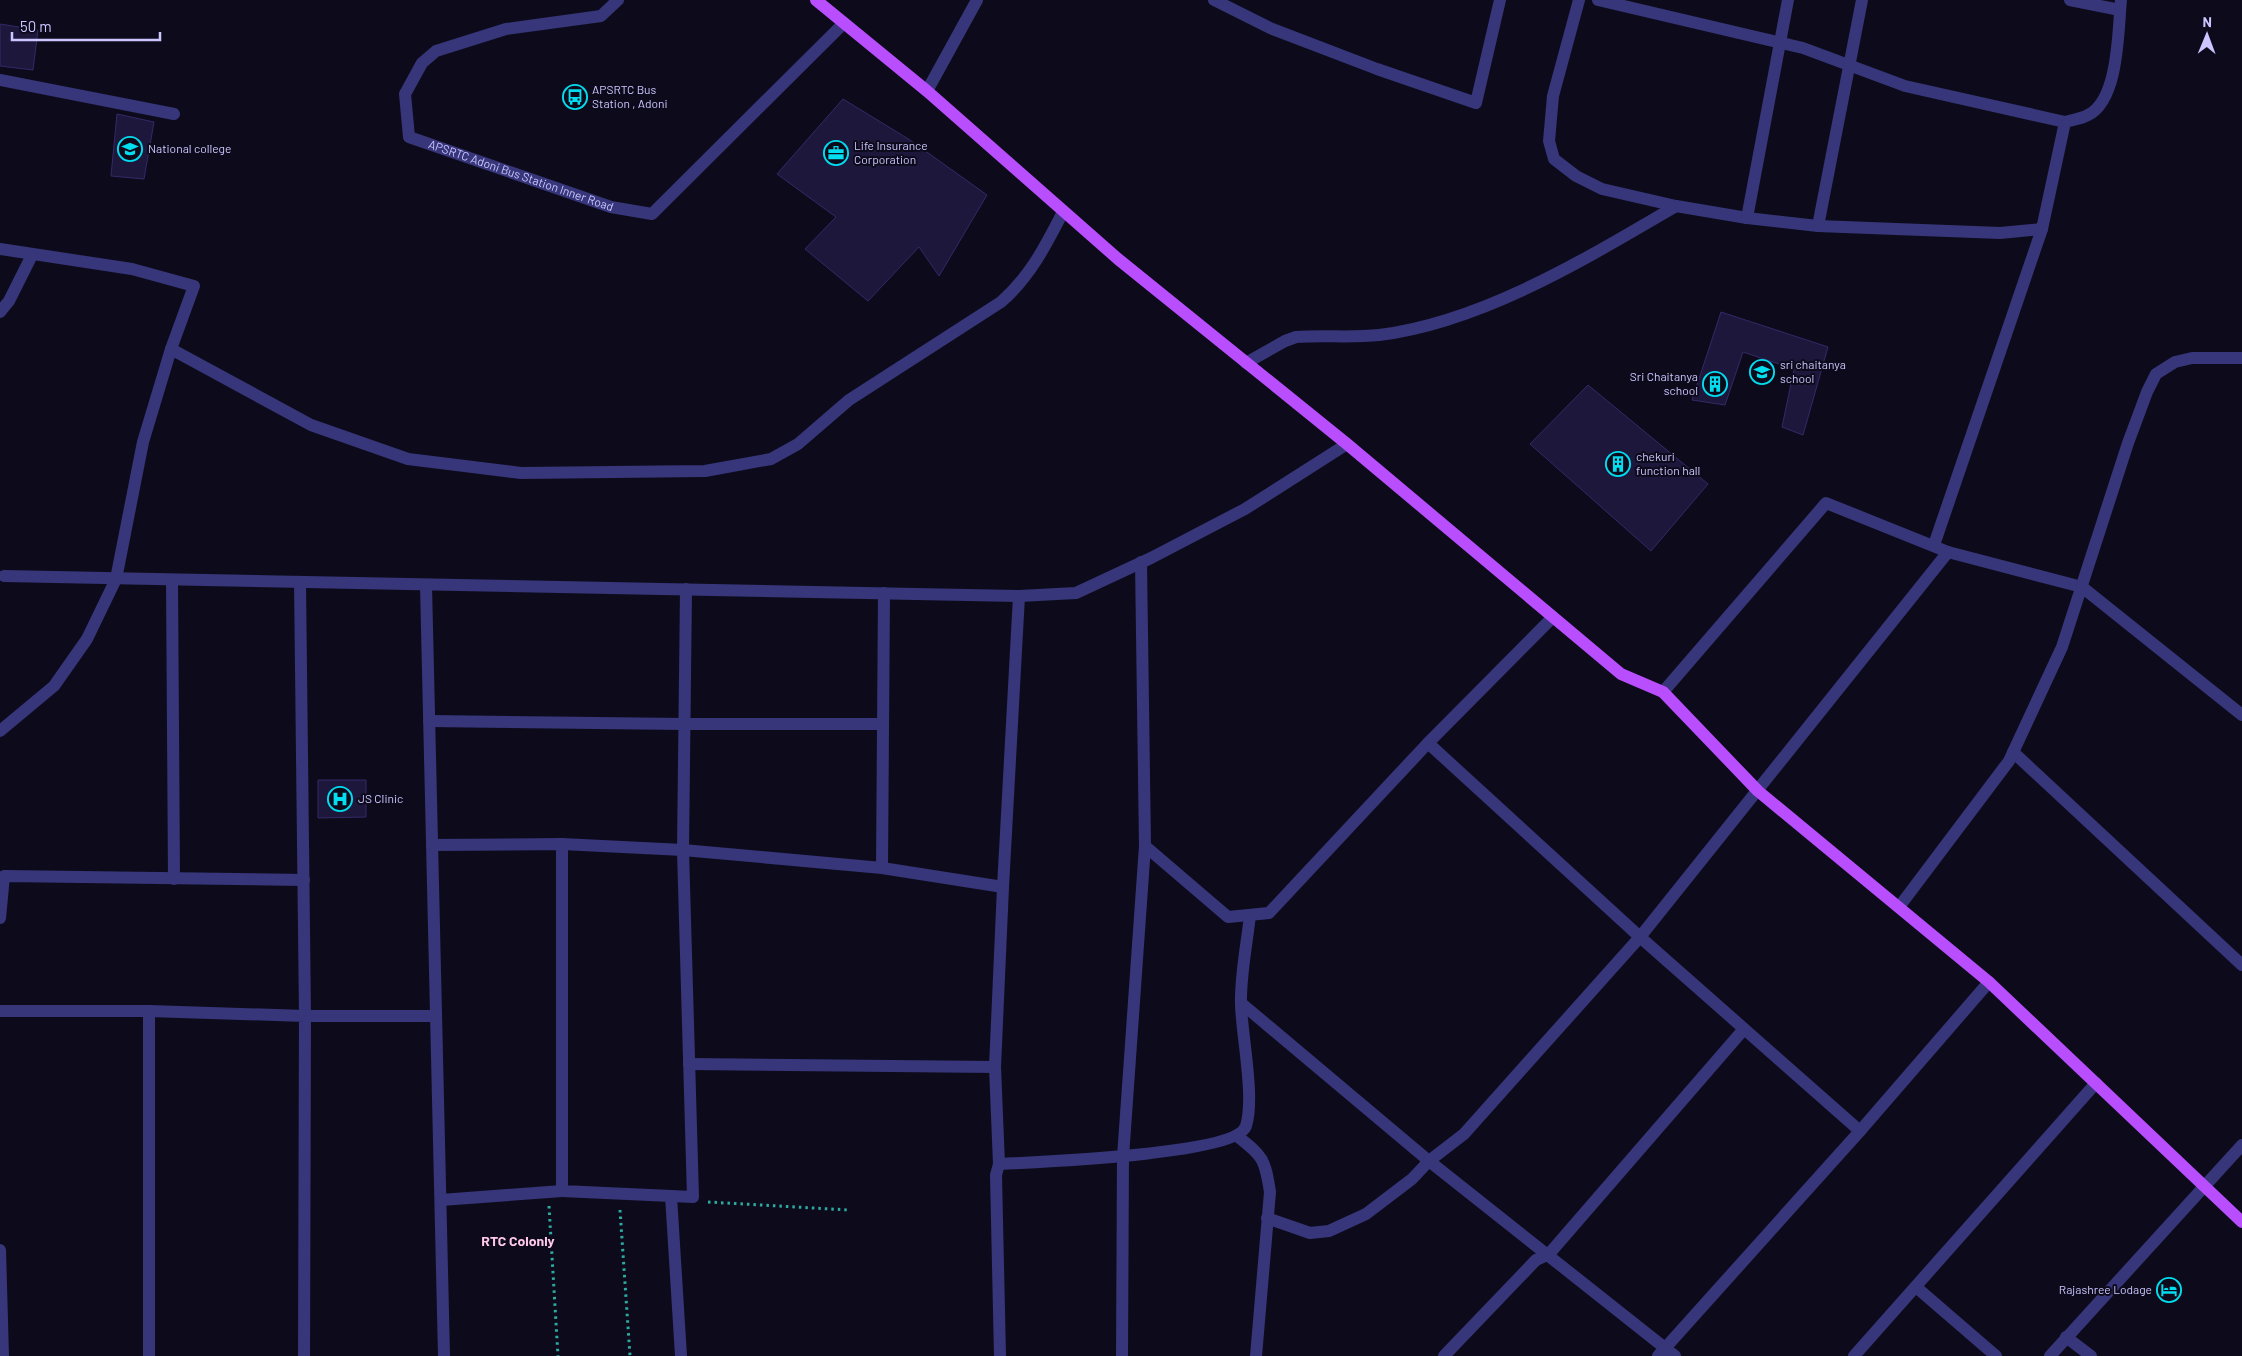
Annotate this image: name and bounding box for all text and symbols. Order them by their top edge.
scale bar [12,10,160,42]
north arrow [2182,10,2232,60]
text: N [2202,13,2212,30]
text: 50 m [20,17,52,35]
place label: APSRTC Bus Station , Adoni [592,82,668,110]
bus stop icon: APSRTC Bus Station , Adoni [562,84,588,110]
school or university icon: National college [117,136,143,162]
street label: APSRTC Adoni Bus Station Inner Road [427,136,616,213]
place label: Life Insurance Corporation [854,138,928,166]
office icon: Life Insurance Corporation [823,140,849,166]
place label: National college [148,141,231,155]
place label: sri chaitanya school [1780,357,1846,385]
school or university icon: sri chaitanya school [1749,359,1775,385]
place label: Sri Chaitanya school [1630,369,1698,397]
building icon: Sri Chaitanya school [1702,371,1728,397]
place label: chekuri function hall [1636,449,1700,477]
building icon: chekuri function hall [1605,451,1631,477]
hospital icon: JS Clinic [327,786,353,812]
place label: JS Clinic [358,791,403,805]
district label: RTC Colonly [481,1232,555,1249]
hotel icon: Rajashree Lodage [2156,1277,2182,1303]
place label: Rajashree Lodage [2059,1282,2152,1296]

